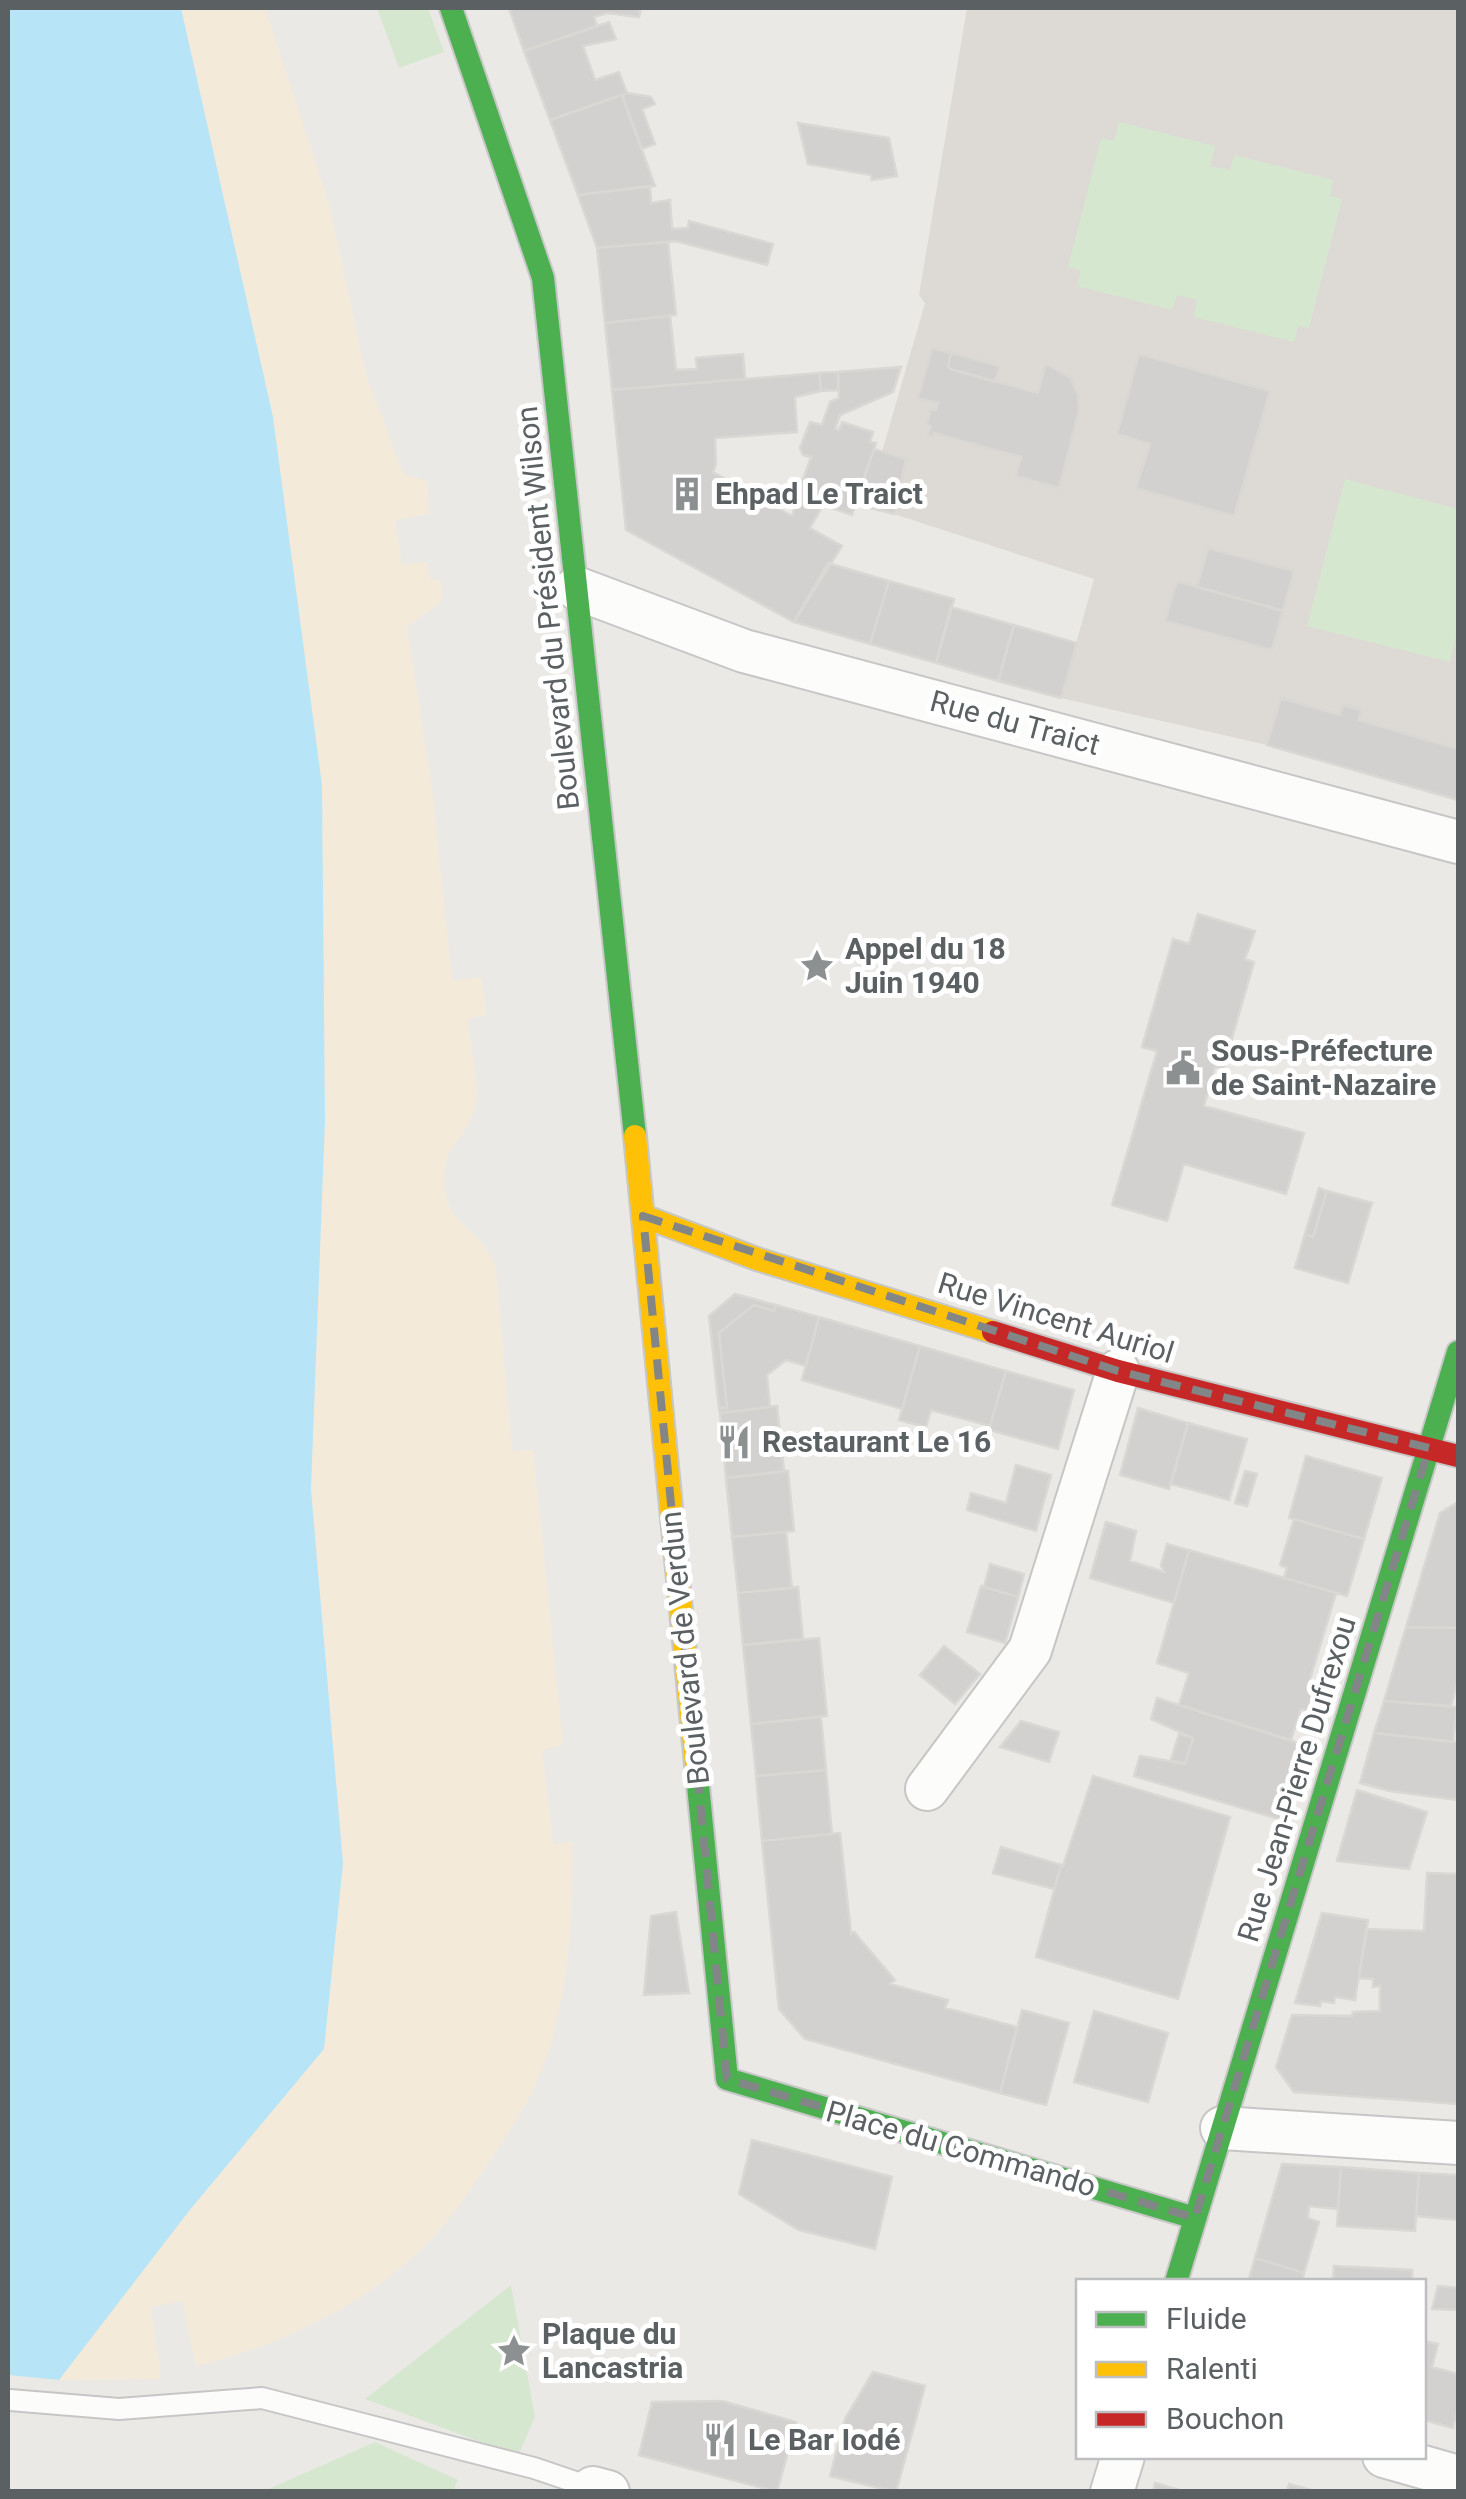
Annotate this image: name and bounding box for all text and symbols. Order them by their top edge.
street label: Boulevard du Président Wilson [509,405,586,812]
building icon: Ehpad Le Traict [668,475,706,513]
place label: Ehpad Le Traict [715,476,923,511]
street label: Rue du Traict [926,683,1104,762]
place label: Appel du 18 Juin 1940 [845,931,1006,1000]
place icon: Appel du 18 Juin 1940 [798,947,836,985]
place label: Sous-Préfecture de Saint-Nazaire [1211,1033,1436,1102]
public building icon: Sous-Préfecture de Saint-Nazaire [1164,1049,1202,1087]
street label: Rue Vincent Auriol [934,1265,1178,1370]
restaurant icon: Restaurant Le 16 [715,1423,753,1461]
place label: Restaurant Le 16 [762,1424,991,1459]
street label: Boulevard de Verdun [653,1510,716,1787]
street label: Rue Jean-Pierre Dufrexou [1230,1612,1363,1946]
street label: Place du Commando [822,2093,1100,2204]
legend [1076,2279,1426,2459]
text: Fluide [1166,2301,1247,2336]
place label: Plaque du Lancastria [542,2316,683,2385]
place icon: Plaque du Lancastria [495,2332,533,2370]
text: Ralenti [1166,2351,1258,2386]
text: Bouchon [1166,2401,1284,2436]
restaurant icon: Le Bar Iodé [701,2421,739,2459]
place label: Le Bar Iodé [748,2422,900,2457]

